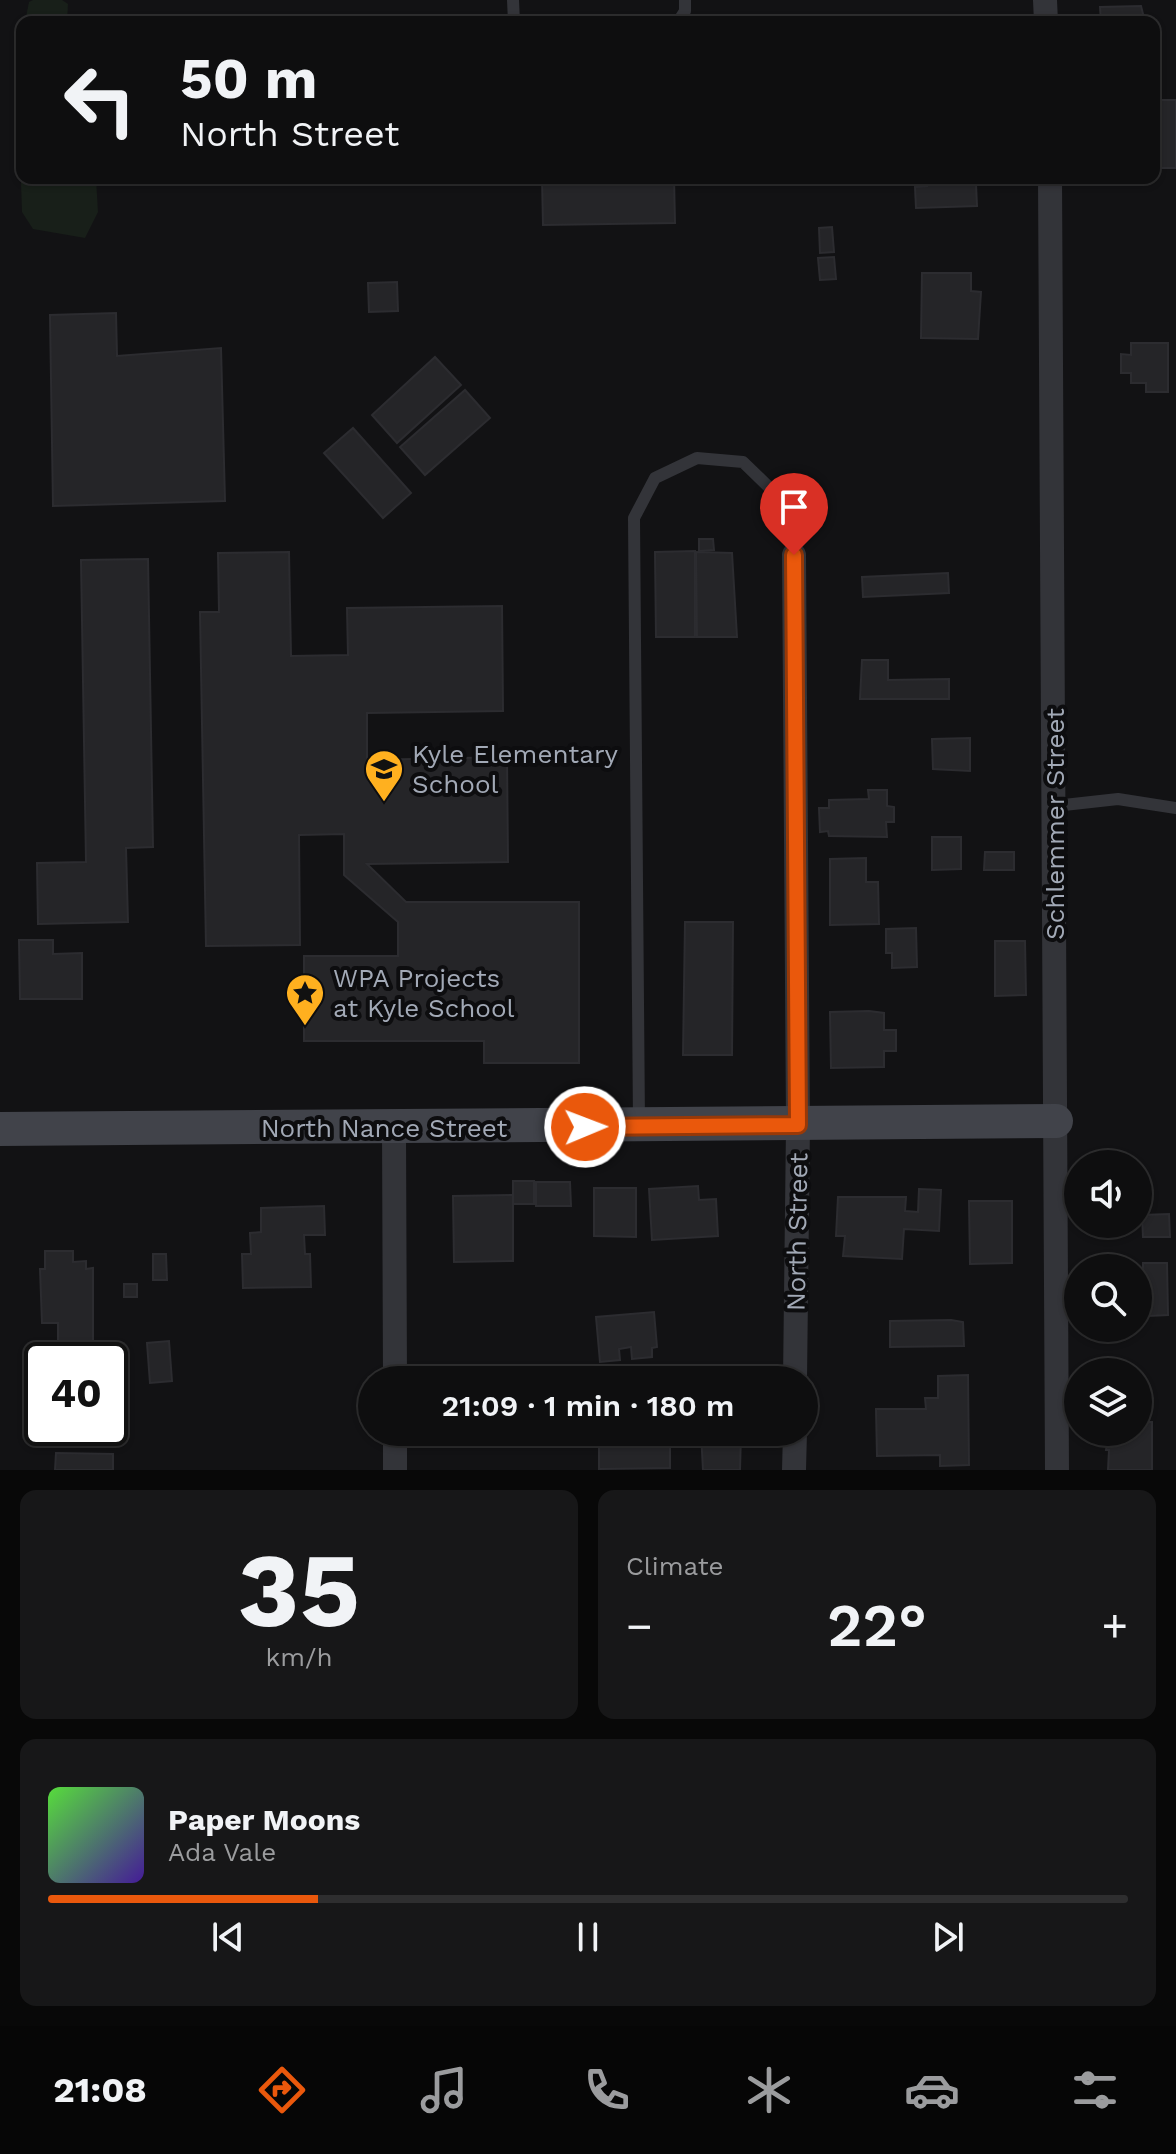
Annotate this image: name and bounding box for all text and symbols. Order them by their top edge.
text: 50 m [180,46,317,112]
icon: left [48,48,152,152]
text: North Street [180,113,399,155]
pin [760,473,828,555]
icon: arrive [772,485,816,529]
street label: Schlemmer Street [1040,708,1070,940]
place label: Kyle Elementary School [412,739,619,799]
school or university icon: Kyle Elementary School [363,748,405,803]
place label: WPA Projects at Kyle School [333,963,515,1023]
place icon: WPA Projects at Kyle School [284,972,326,1027]
position arrow [543,1085,627,1169]
street label: North Nance Street [261,1113,507,1143]
map controls [1064,1150,1152,1446]
button: sound [1064,1150,1152,1238]
street label: North Street [781,1152,813,1311]
button: search [1064,1254,1152,1342]
speed limit sign: 40 [24,1342,128,1446]
button: layers [1064,1358,1152,1446]
text: 21:09 · 1 min · 180 m [442,1388,734,1423]
text: 35 [238,1529,360,1651]
text: Climate [626,1551,724,1581]
text: 22° [827,1590,927,1661]
text: − [626,1600,653,1652]
text: + [1101,1600,1128,1652]
text: km/h [266,1642,332,1672]
text: Paper Moons [168,1802,360,1837]
text: Ada Vale [168,1837,276,1867]
icon: previous [206,1915,250,1959]
icon: pause [566,1915,610,1959]
icon: next [926,1915,970,1959]
icon: directions [254,2062,310,2118]
icon: music [416,2062,472,2118]
icon: phone [579,2062,635,2118]
icon: climate [741,2062,797,2118]
icon: car [904,2062,960,2118]
icon: filters [1067,2062,1123,2118]
text: 21:08 [53,2069,147,2111]

